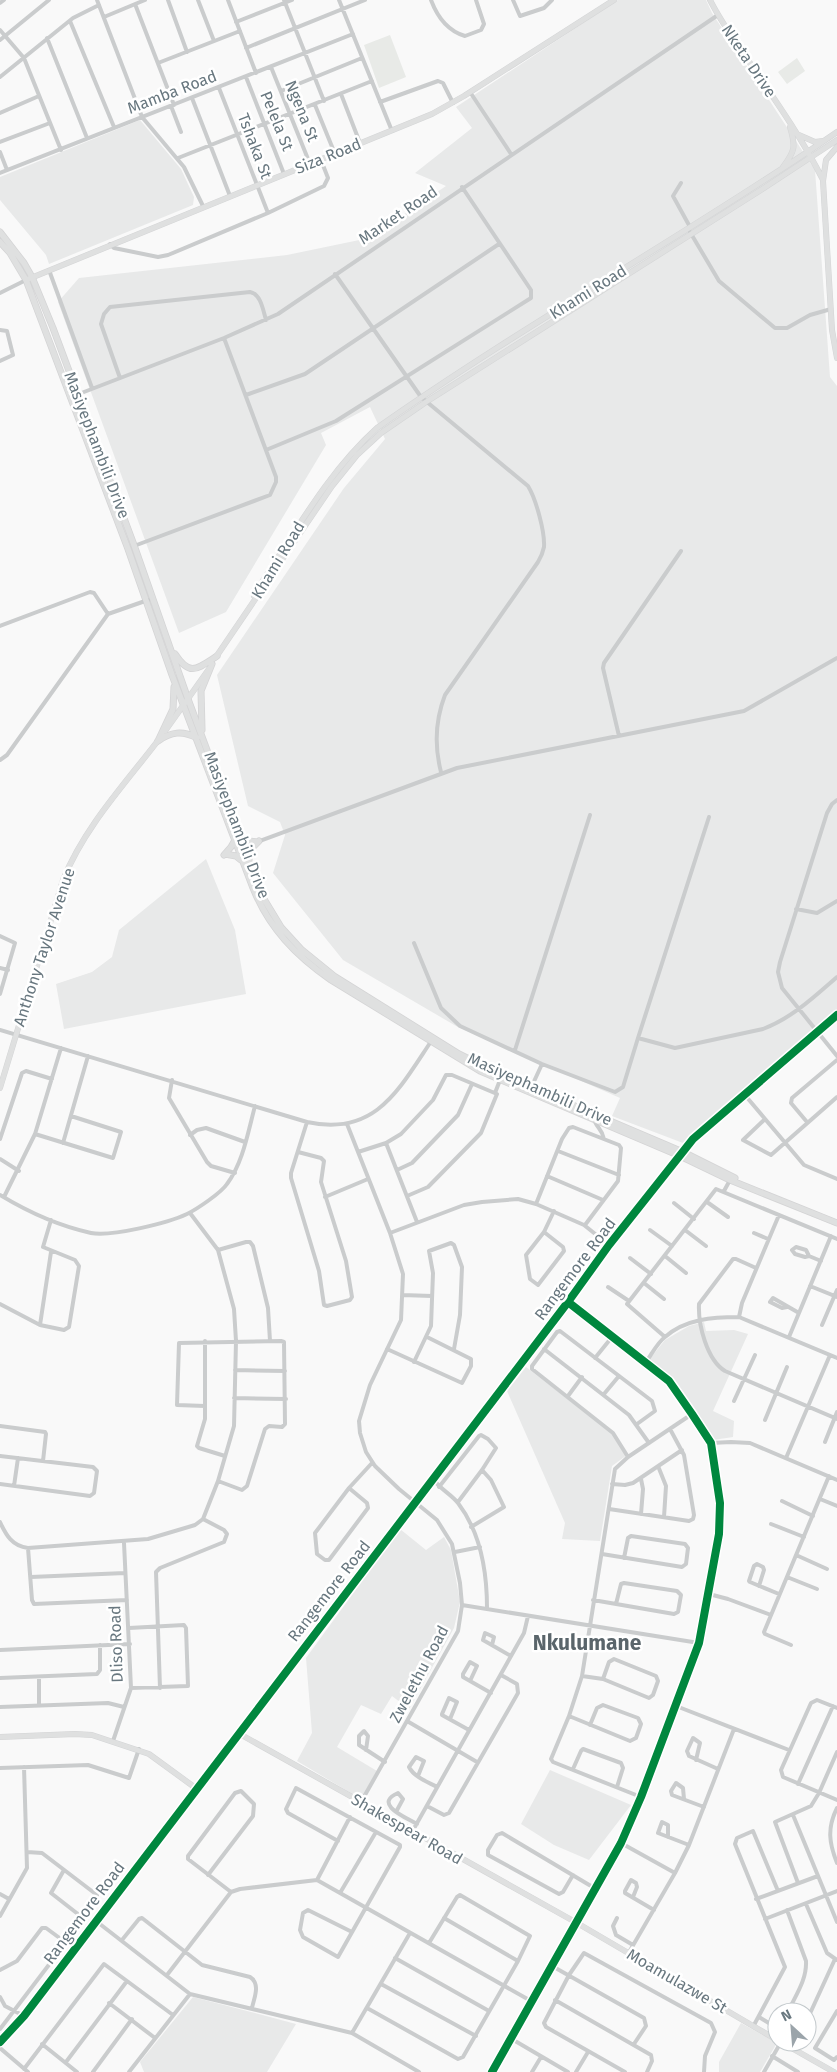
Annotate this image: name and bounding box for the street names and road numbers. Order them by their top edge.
street label: Nketa Drive [718,21,780,101]
street label: Mamba Road [125,66,219,118]
street label: Ngena St [281,78,323,145]
street label: Pelela St [256,88,298,154]
street label: Tshaka St [234,111,276,182]
street label: Siza Road [292,134,364,178]
street label: Market Road [355,182,441,248]
street label: Khami Road [546,261,630,323]
street label: Masiyephambili Drive [60,369,134,521]
street label: Khami Road [247,518,309,602]
street label: Masiyephambili Drive [200,749,274,901]
street label: Anthony Taylor Avenue [9,865,79,1029]
street label: Masiyephambili Drive [465,1049,615,1129]
street label: Rangemore Road [530,1214,620,1324]
street label: Rangemore Road [284,1537,374,1645]
street label: Dliso Road [105,1605,127,1683]
street label: Zwelethu Road [385,1622,453,1726]
street label: Shakespear Road [348,1789,466,1869]
street label: Rangemore Road [39,1858,129,1968]
street label: Moamulazwe St [623,1945,731,2017]

